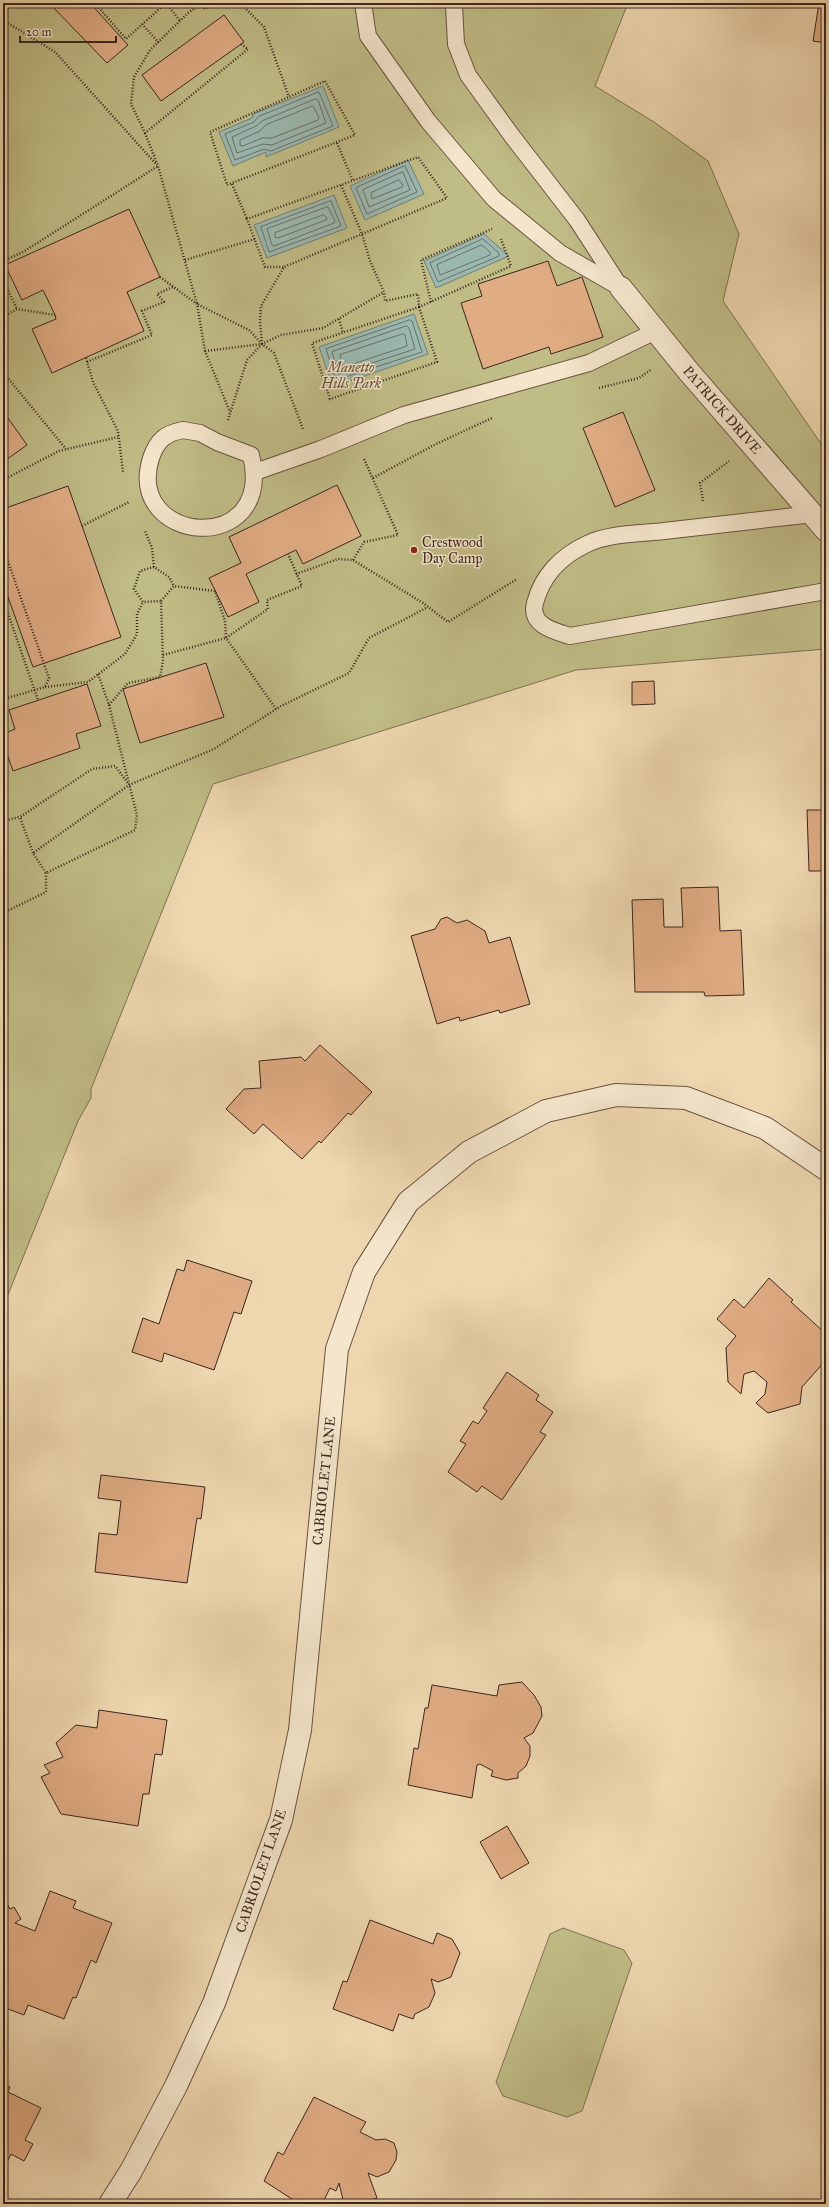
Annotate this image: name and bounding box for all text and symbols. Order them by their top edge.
scale bar [20,18,116,44]
text: 20 m [26,25,52,39]
park label: Manetto Hills Park [320,359,382,392]
street label: PATRICK DRIVE [679,363,765,457]
place label: Crestwood Day Camp [422,534,483,567]
marker: Crestwood Day Camp [409,545,419,555]
street label: CABRIOLET LANE [309,1416,339,1546]
street label: CABRIOLET LANE [232,1807,290,1935]

